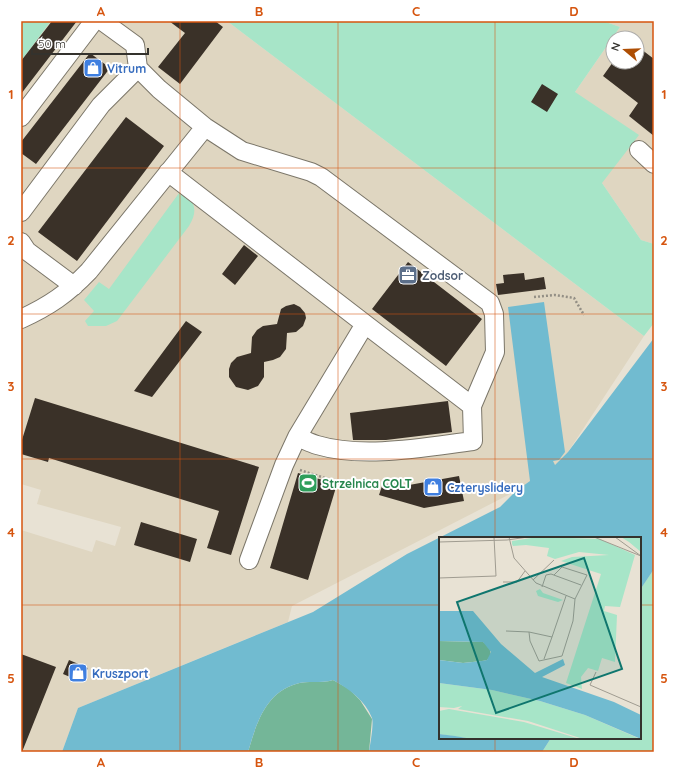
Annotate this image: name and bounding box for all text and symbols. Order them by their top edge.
text: A [97,3,106,19]
text: B [255,3,263,19]
text: C [412,3,420,19]
text: D [569,3,579,19]
scale bar [32,30,148,56]
north arrow [605,30,645,70]
text: 50 m [38,36,66,51]
text: N [608,41,623,53]
shop icon: Vitrum [82,57,104,79]
place label: Vitrum [107,61,146,76]
text: 1 [8,86,14,102]
text: 1 [661,86,667,102]
text: 2 [7,232,15,248]
text: 2 [660,232,668,248]
office icon: Zodsor [397,264,419,286]
place label: Zodsor [422,268,463,283]
text: 3 [8,378,15,394]
text: 3 [661,378,668,394]
sports icon: Strzelnica COLT [297,472,319,494]
place label: Strzelnica COLT [322,476,413,491]
shop icon: Czteryslidery [422,476,444,498]
place label: Czteryslidery [447,480,523,495]
text: 4 [7,524,15,540]
text: 4 [660,524,668,540]
inset map [439,537,641,739]
shop icon: Kruszport [67,662,89,684]
place label: Kruszport [92,666,149,681]
text: 5 [7,670,15,686]
text: 5 [660,670,668,686]
text: A [97,754,106,770]
text: B [255,754,263,770]
text: C [412,754,420,770]
text: D [569,754,579,770]

